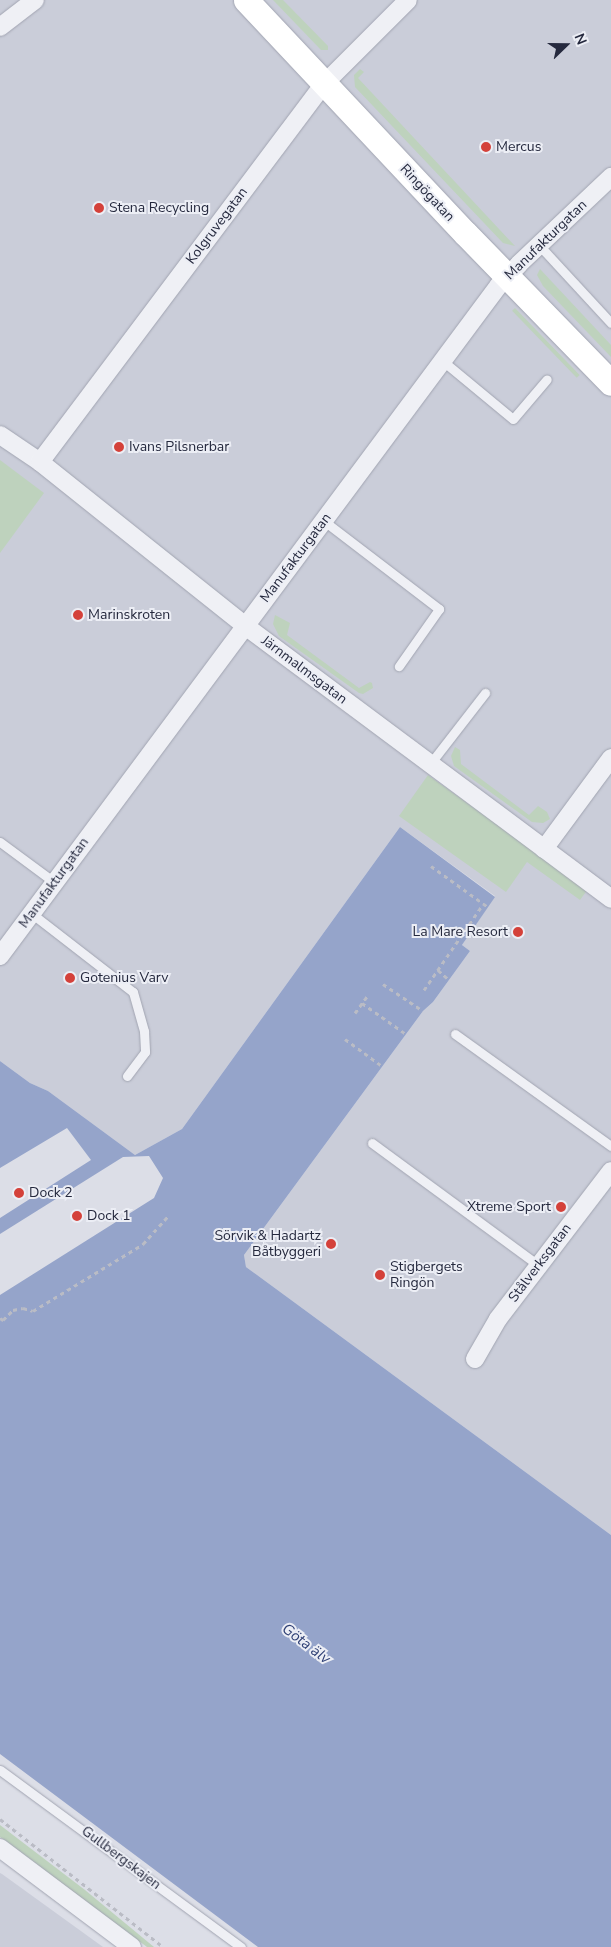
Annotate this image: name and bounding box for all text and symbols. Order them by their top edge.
north arrow [541,20,591,70]
text: N [570,31,591,48]
place label: Mercus [496,139,541,155]
marker: Mercus [480,141,492,153]
street label: Ringögatan [396,161,458,225]
street label: Kolgruvegatan [183,184,251,268]
street label: Manufakturgatan [501,197,591,283]
place label: Stena Recycling [109,200,209,216]
marker: Stena Recycling [93,202,105,214]
place label: Ivans Pilsnerbar [129,439,229,455]
marker: Ivans Pilsnerbar [113,441,125,453]
street label: Manufakturgatan [257,510,335,606]
place label: Marinskroten [88,607,170,623]
marker: Marinskroten [72,609,84,621]
street label: Järnmalmsgatan [258,632,350,708]
street label: Manufakturgatan [16,835,92,931]
place label: La Mare Resort [413,924,508,940]
marker: La Mare Resort [512,926,524,938]
place label: Gotenius Varv [80,970,168,986]
marker: Gotenius Varv [64,972,76,984]
place label: Dock 2 [29,1185,73,1201]
marker: Dock 2 [13,1187,25,1199]
place label: Xtreme Sport [467,1199,551,1215]
marker: Xtreme Sport [555,1201,567,1213]
place label: Dock 1 [87,1208,131,1224]
marker: Dock 1 [71,1210,83,1222]
street label: Stålverksgatan [505,1220,575,1306]
place label: Sörvik & Hadartz Båtbyggeri [214,1228,321,1260]
marker: Sörvik & Hadartz Båtbyggeri [325,1238,337,1250]
place label: Stigbergets Ringön [390,1259,463,1292]
marker: Stigbergets Ringön [374,1269,386,1281]
water label: Göta älv [278,1620,334,1668]
street label: Gullbergskajen [78,1823,164,1893]

